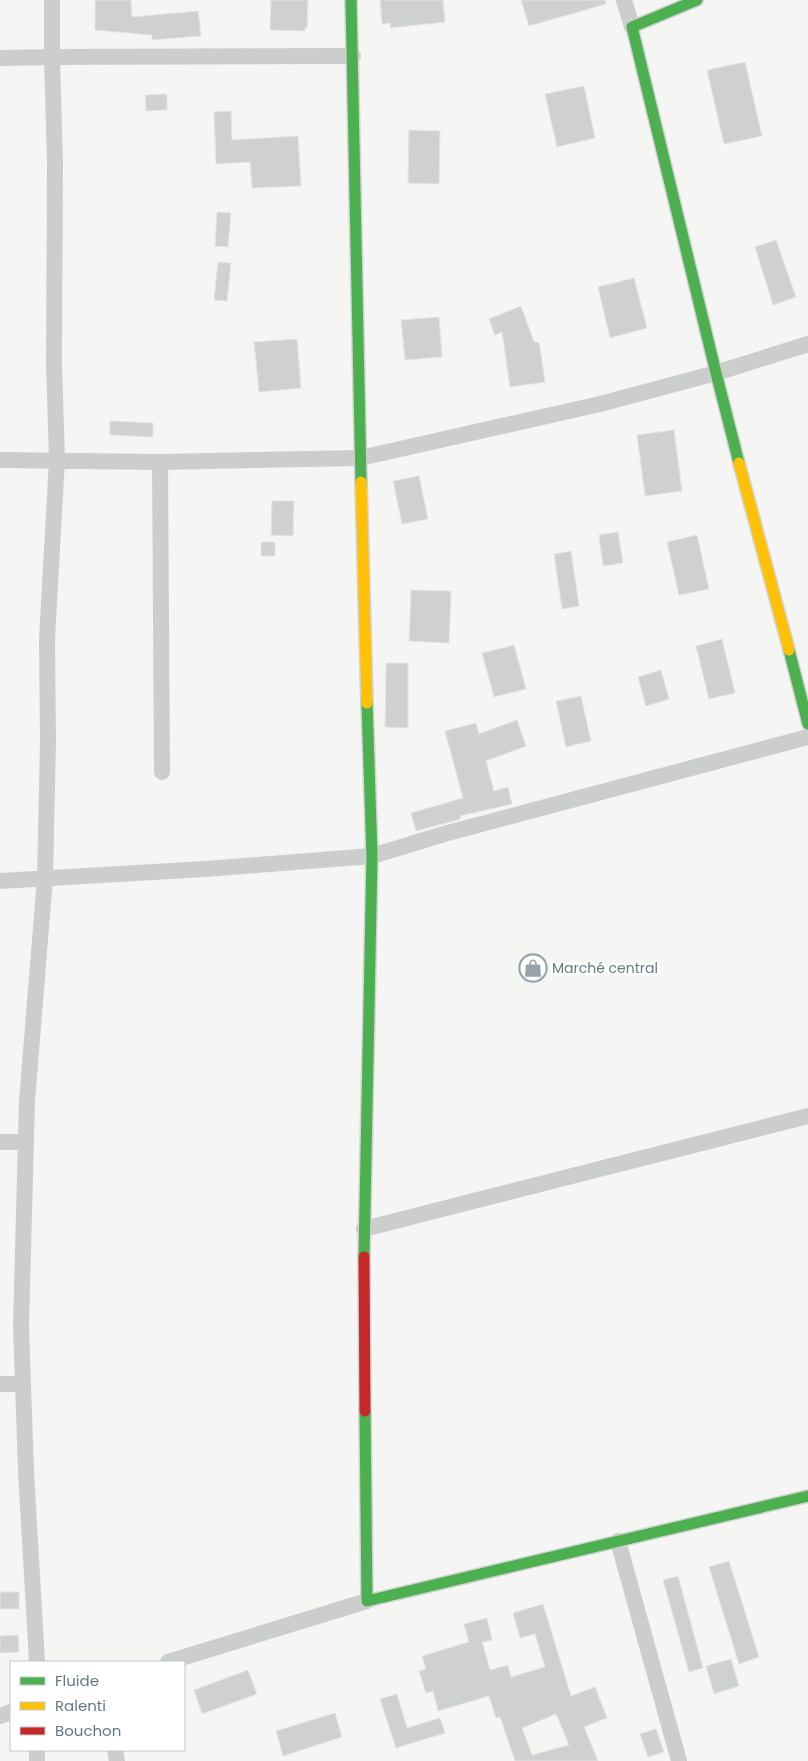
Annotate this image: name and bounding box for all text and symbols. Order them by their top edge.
shop icon: Marché central [518,953,548,983]
place label: Marché central [552,958,658,978]
legend [10,1661,185,1751]
text: Fluide [55,1670,99,1691]
text: Ralenti [55,1695,106,1716]
text: Bouchon [55,1720,121,1741]

